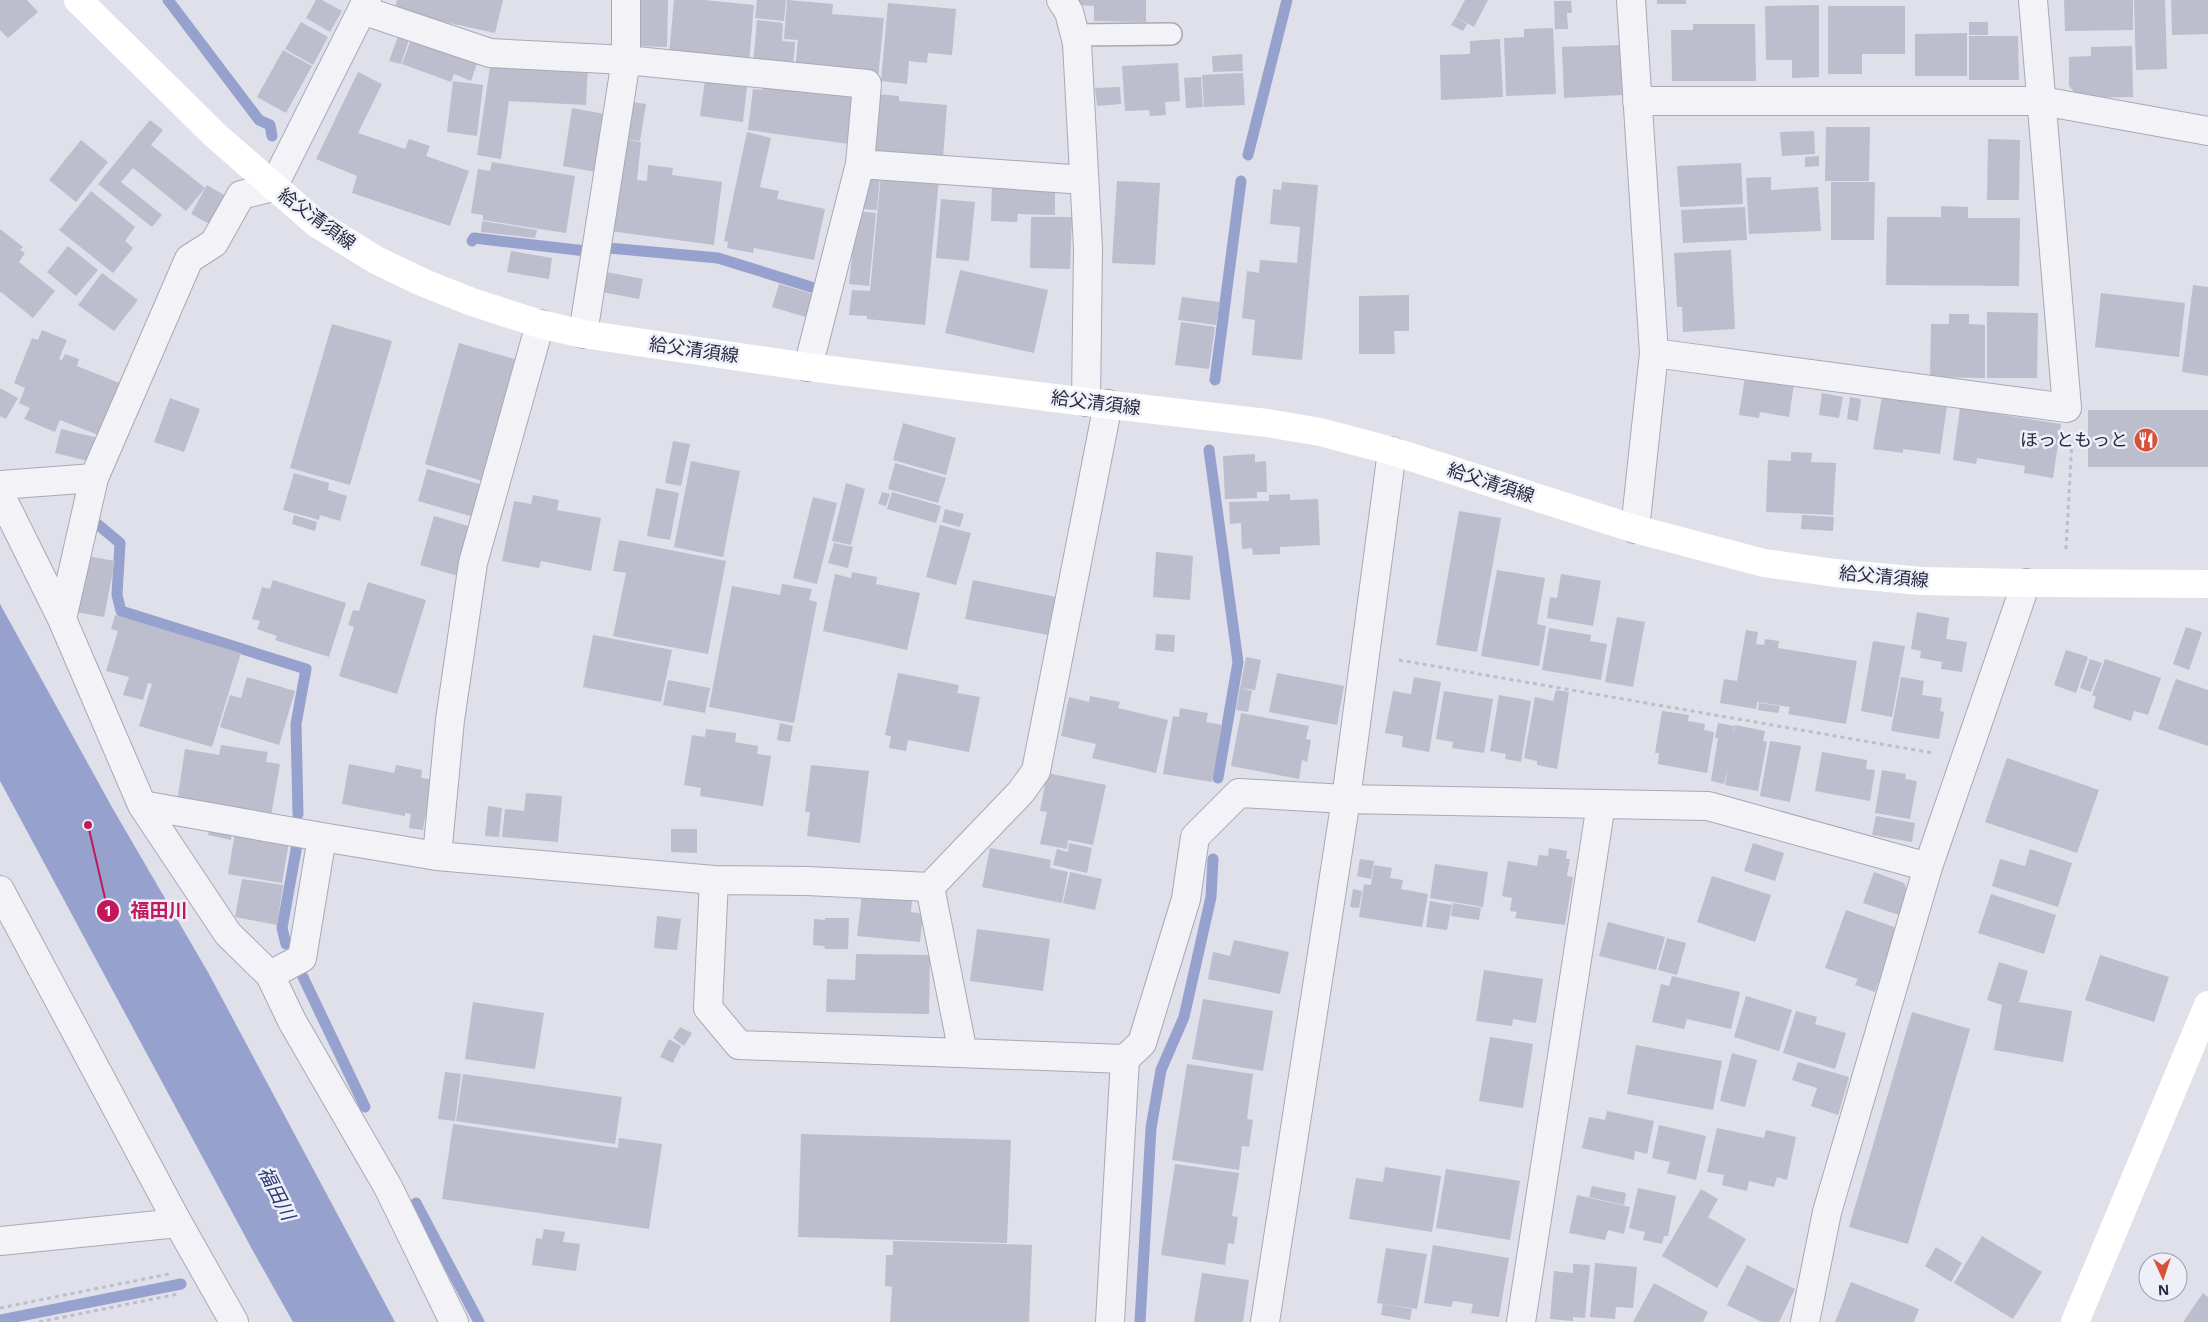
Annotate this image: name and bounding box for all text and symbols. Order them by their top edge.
street label: 給父清須線 [274,182,361,254]
street label: 給父清須線 [648,331,740,367]
street label: 給父清須線 [1050,385,1142,419]
place label: ほっともっと [2020,427,2128,451]
restaurant icon: ほっともっと [2133,427,2159,453]
street label: 給父清須線 [1445,457,1538,507]
street label: 給父清須線 [1838,560,1930,592]
callout: 福田川 [96,894,198,928]
text: 福田川 [130,897,188,923]
text: 1 [104,900,112,920]
water label: 福田川 [252,1162,302,1226]
north arrow [2138,1252,2188,1302]
text: N [2158,1281,2170,1300]

